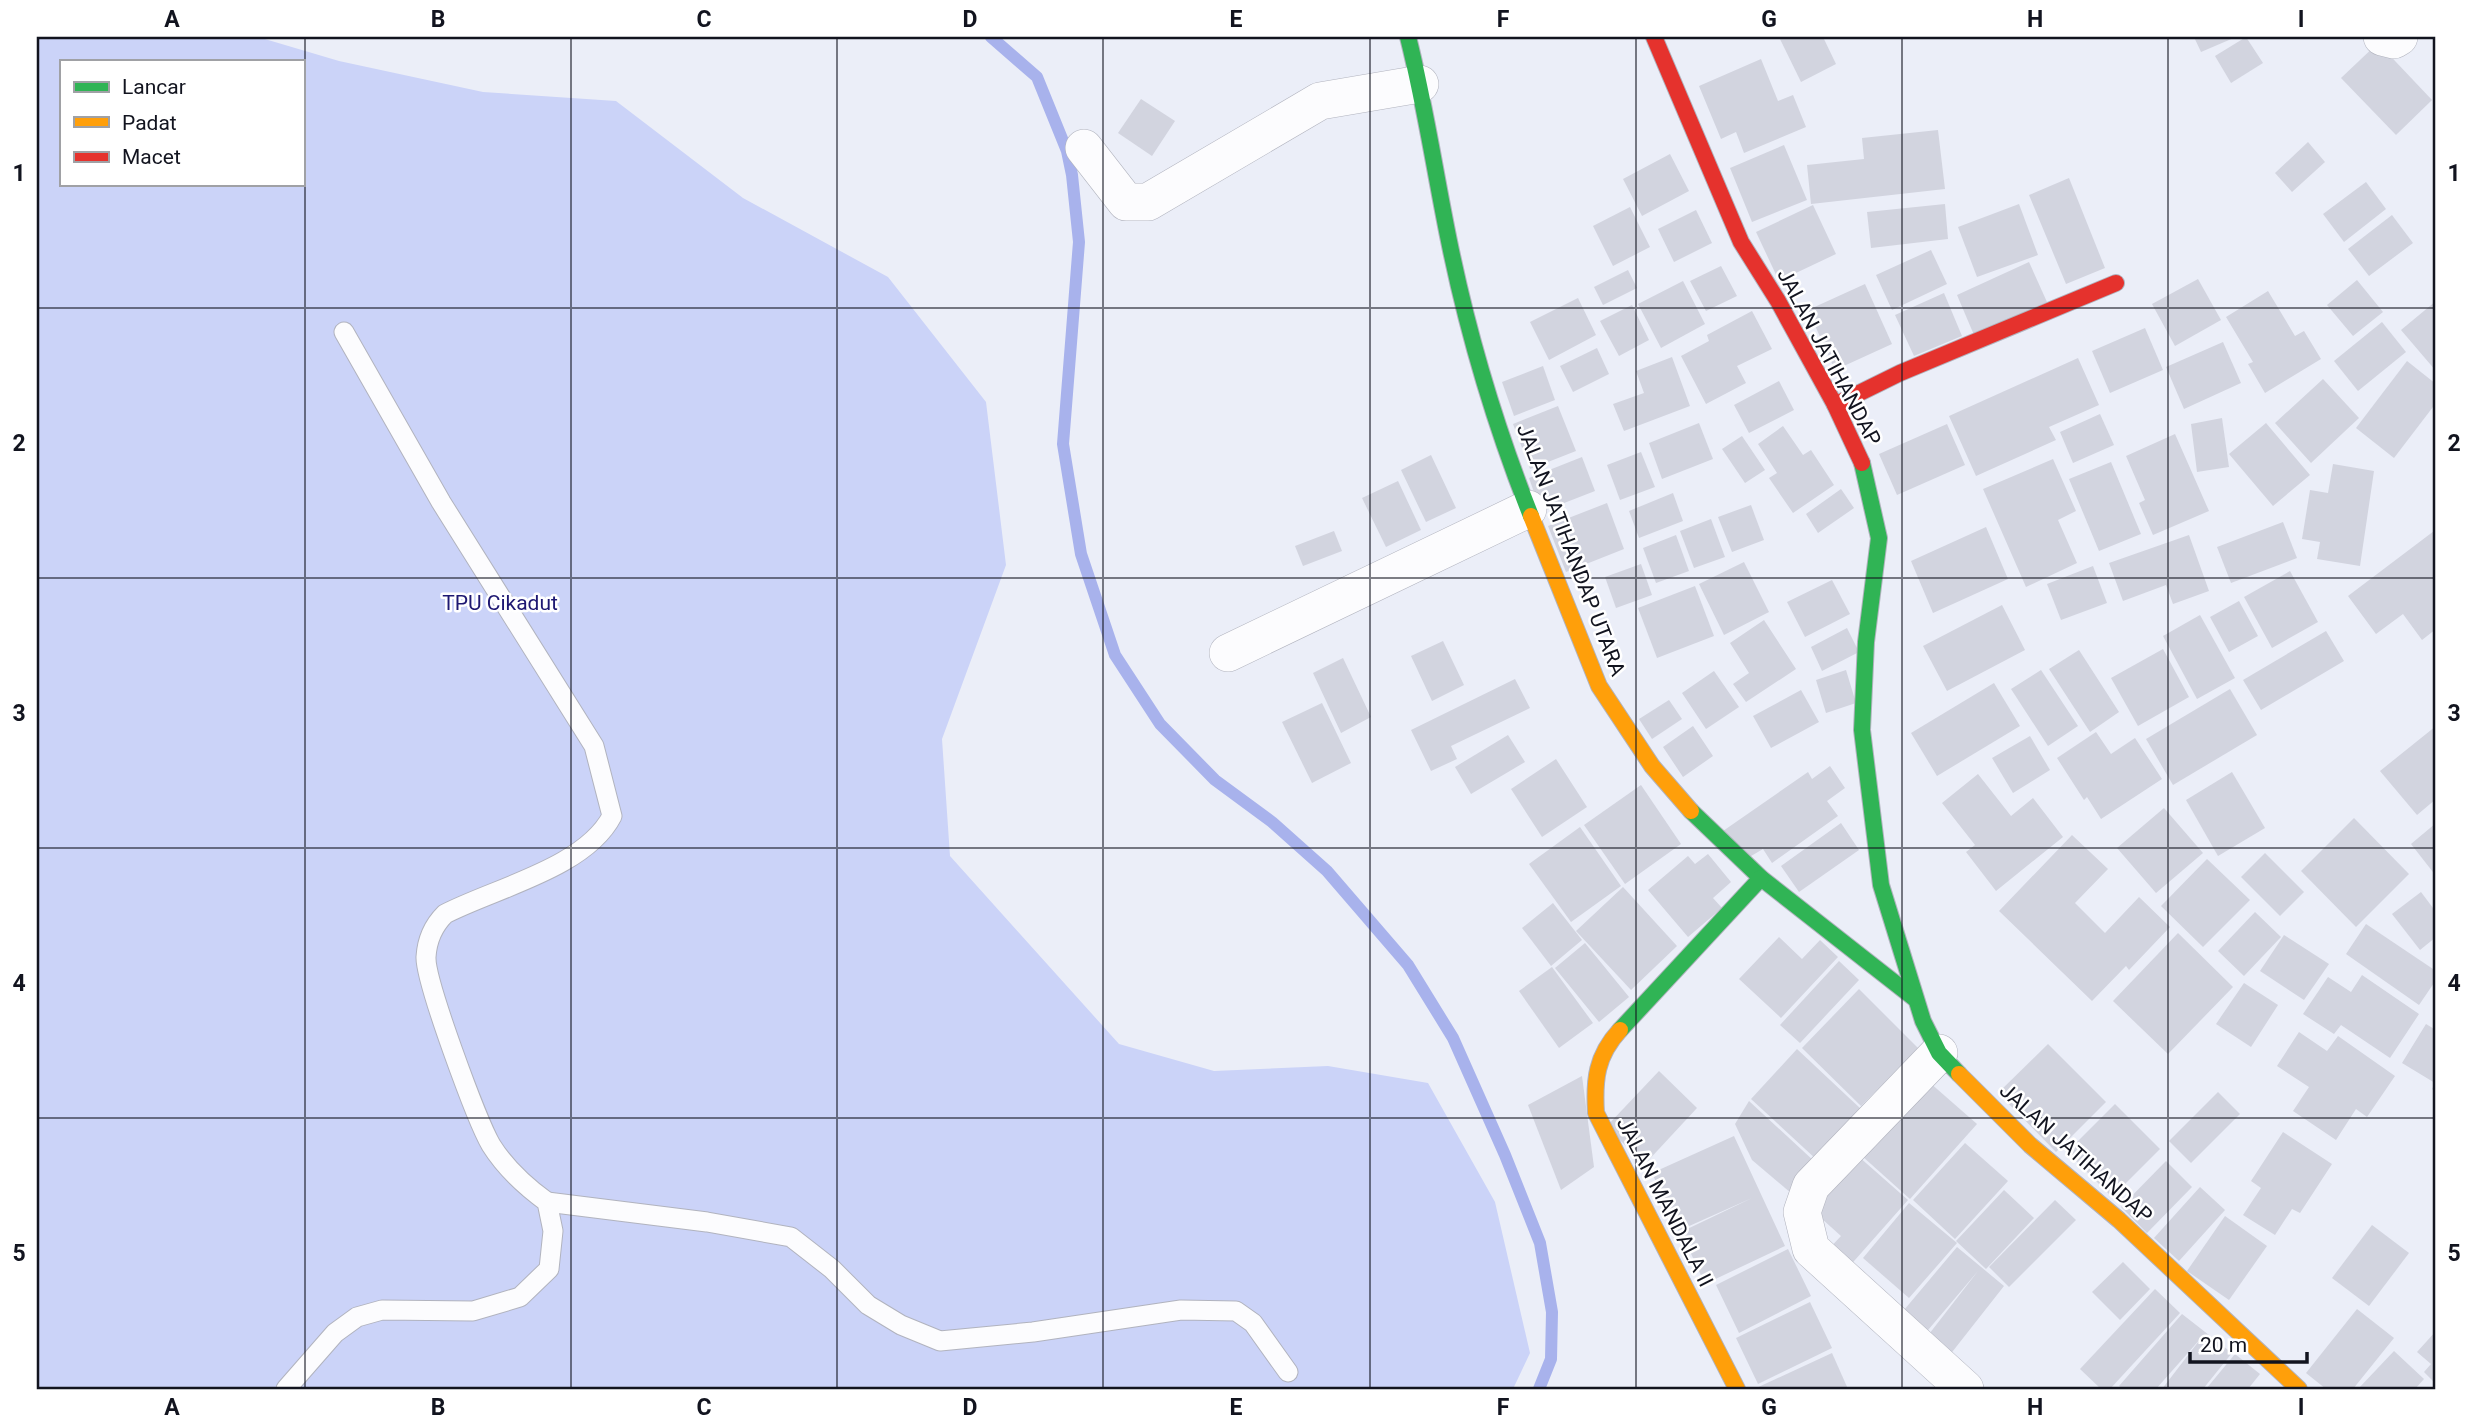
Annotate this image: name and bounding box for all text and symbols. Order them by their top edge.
text: A [164,6,180,33]
text: B [431,6,445,33]
text: C [696,6,712,33]
text: D [963,6,977,33]
text: E [1230,6,1243,33]
text: F [1497,6,1510,33]
text: G [1761,6,1777,33]
text: H [2027,6,2043,33]
text: I [2298,6,2304,33]
legend [60,60,304,186]
text: Lancar [122,75,186,99]
text: Padat [122,111,177,135]
text: Macet [122,145,181,169]
text: 1 [12,160,26,187]
text: 1 [2447,160,2461,187]
street label: JALAN JATIHANDAP [1772,264,1886,450]
street label: JALAN JATIHANDAP UTARA [1512,421,1630,680]
text: 2 [12,430,26,457]
text: 2 [2447,430,2461,457]
park label: TPU Cikadut [442,591,558,615]
text: 3 [12,700,26,727]
text: 3 [2447,700,2461,727]
text: 4 [12,970,26,997]
text: 4 [2447,970,2461,997]
street label: JALAN JATIHANDAP [1995,1078,2157,1228]
street label: JALAN MANDALA II [1612,1113,1718,1291]
text: 5 [12,1240,26,1267]
text: 5 [2447,1240,2461,1267]
scale bar [2190,1321,2307,1365]
text: 20 m [2200,1333,2247,1357]
text: A [164,1394,180,1421]
text: B [431,1394,445,1421]
text: C [696,1394,712,1421]
text: D [963,1394,977,1421]
text: E [1230,1394,1243,1421]
text: F [1497,1394,1510,1421]
text: G [1761,1394,1777,1421]
text: H [2027,1394,2043,1421]
text: I [2298,1394,2304,1421]

